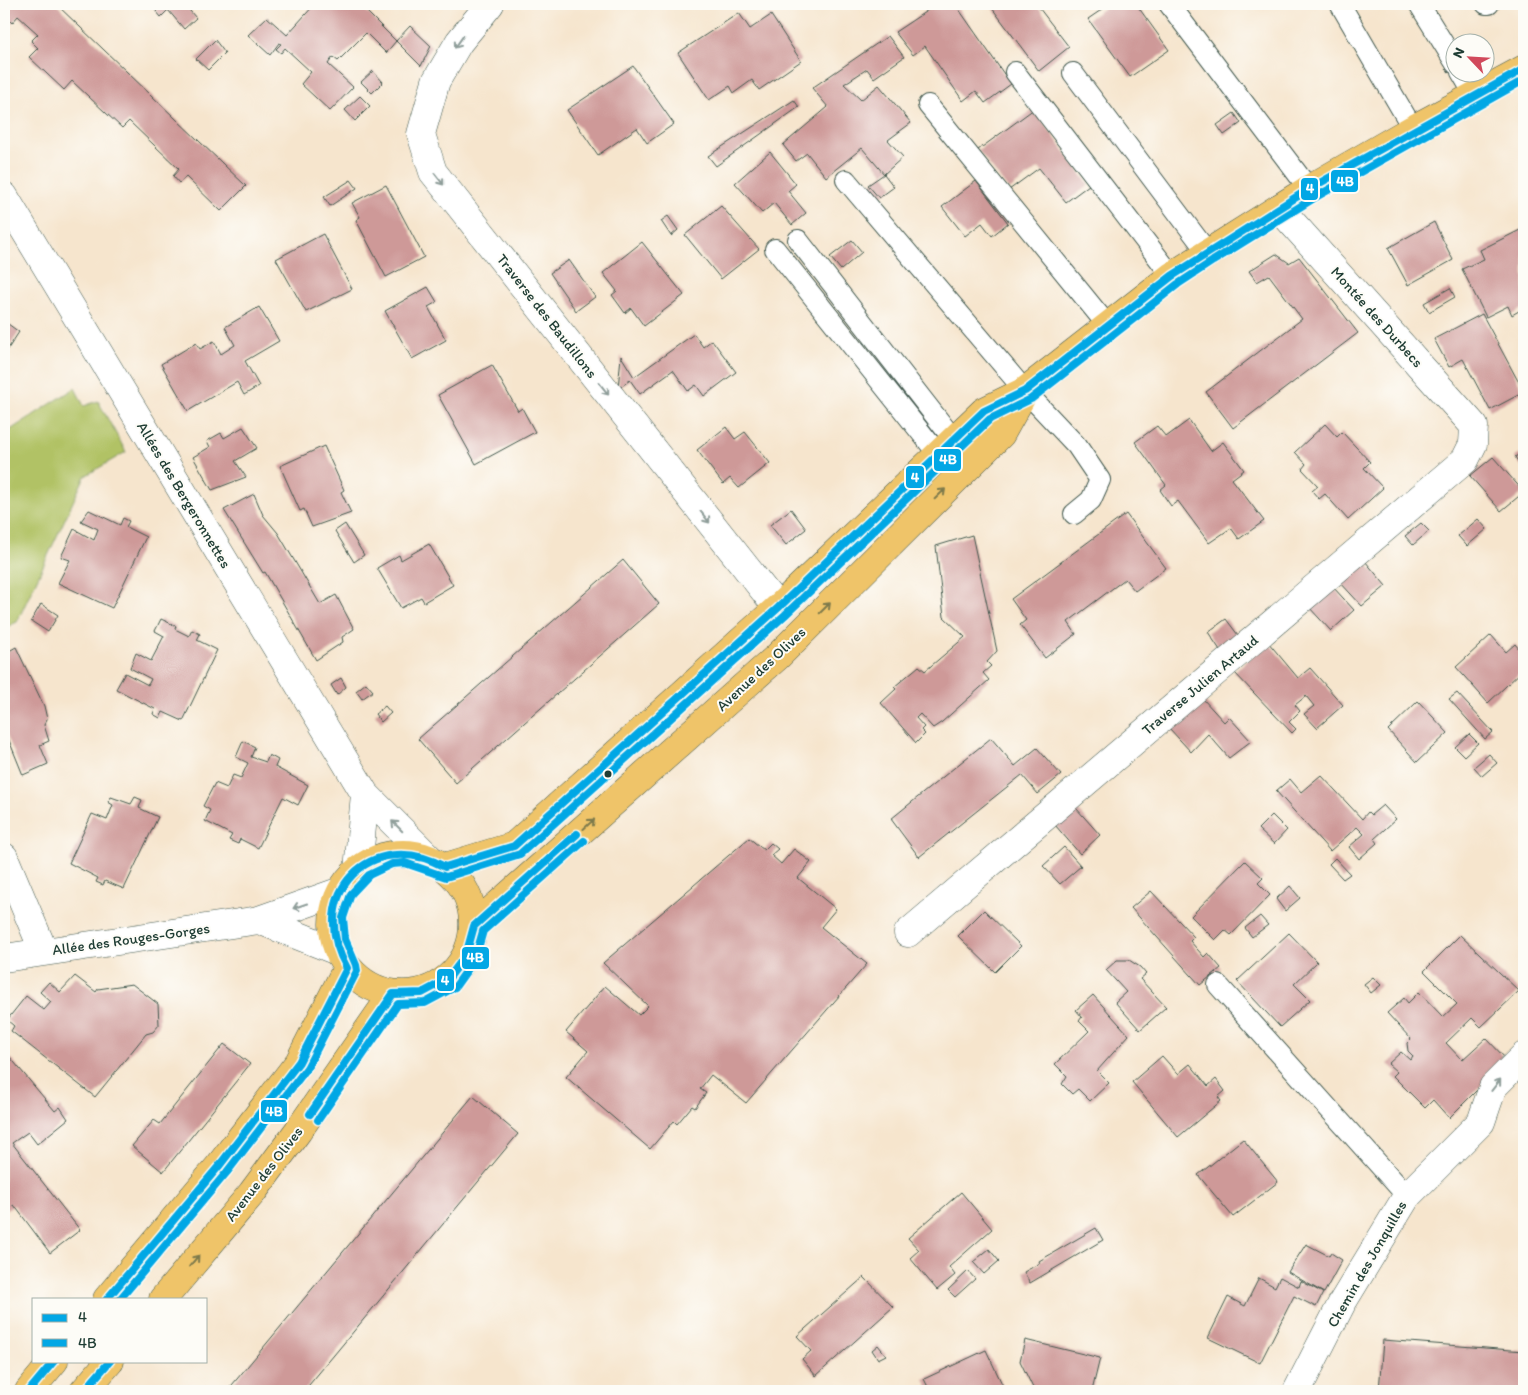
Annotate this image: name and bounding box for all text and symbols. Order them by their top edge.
north arrow [1446,32,1496,82]
one-way arrow [454,35,464,49]
text: N [1449,45,1468,61]
line badge: 4B [1330,169,1359,193]
one-way arrow [433,172,444,185]
text: 4B [1336,173,1354,190]
line badge: 4 [1300,177,1319,201]
text: 4 [1306,180,1315,197]
street label: Traverse des Baudillons [493,250,601,382]
street label: Montée des Durbecs [1327,263,1427,371]
one-way arrow [599,382,610,395]
street label: Allées des Bergeronnettes [133,418,235,572]
line badge: 4B [933,448,962,472]
text: 4B [939,451,957,468]
line badge: 4 [905,465,925,489]
text: 4 [911,469,920,486]
one-way arrow [934,488,946,500]
one-way arrow [700,510,711,523]
one-way arrow [819,602,831,615]
street label: Avenue des Olives [713,623,810,715]
street label: Traverse Julien Artaud [1138,631,1262,739]
unlabelled marker [603,769,613,779]
one-way arrow [582,818,595,830]
one-way arrow [391,820,404,832]
one-way arrow [292,902,308,911]
street label: Allée des Rouges-Gorges [51,919,211,959]
line badge: 4B [461,946,490,970]
text: 4B [466,949,484,966]
line badge: 4 [436,968,455,992]
text: 4 [441,972,450,989]
one-way arrow [1491,1079,1502,1092]
line badge: 4B [260,1099,288,1123]
text: 4B [265,1103,283,1120]
street label: Avenue des Olives [221,1123,307,1225]
street label: Chemin des Jonquilles [1323,1197,1411,1331]
one-way arrow [188,1255,199,1268]
legend [32,1298,208,1362]
text: 4 [78,1308,87,1326]
text: 4B [78,1334,97,1352]

